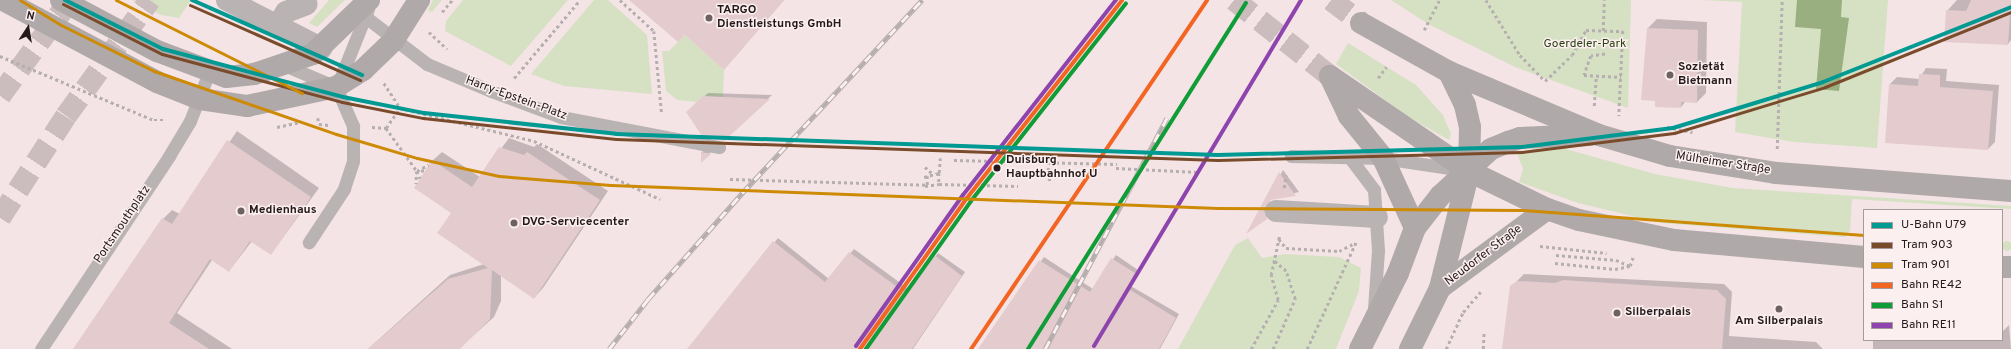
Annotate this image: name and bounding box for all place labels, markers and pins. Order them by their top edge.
place label: TARGO Dienstleistungs GmbH [717,4,841,32]
marker: TARGO Dienstleistungs GmbH [704,13,714,23]
place label: Sozietät Bietmann [1678,61,1732,89]
marker: Sozietät Bietmann [1665,70,1675,80]
place label: Duisburg Hauptbahnhof U [1006,154,1097,182]
marker: Duisburg Hauptbahnhof U [991,162,1003,174]
place label: Medienhaus [249,204,317,218]
marker: Medienhaus [236,206,246,216]
place label: DVG-Servicecenter [522,216,629,230]
marker: DVG-Servicecenter [509,218,519,228]
marker: Am Silberpalais [1774,304,1784,314]
place label: Silberpalais [1625,306,1691,320]
marker: Silberpalais [1612,308,1622,318]
place label: Am Silberpalais [1735,315,1823,329]

